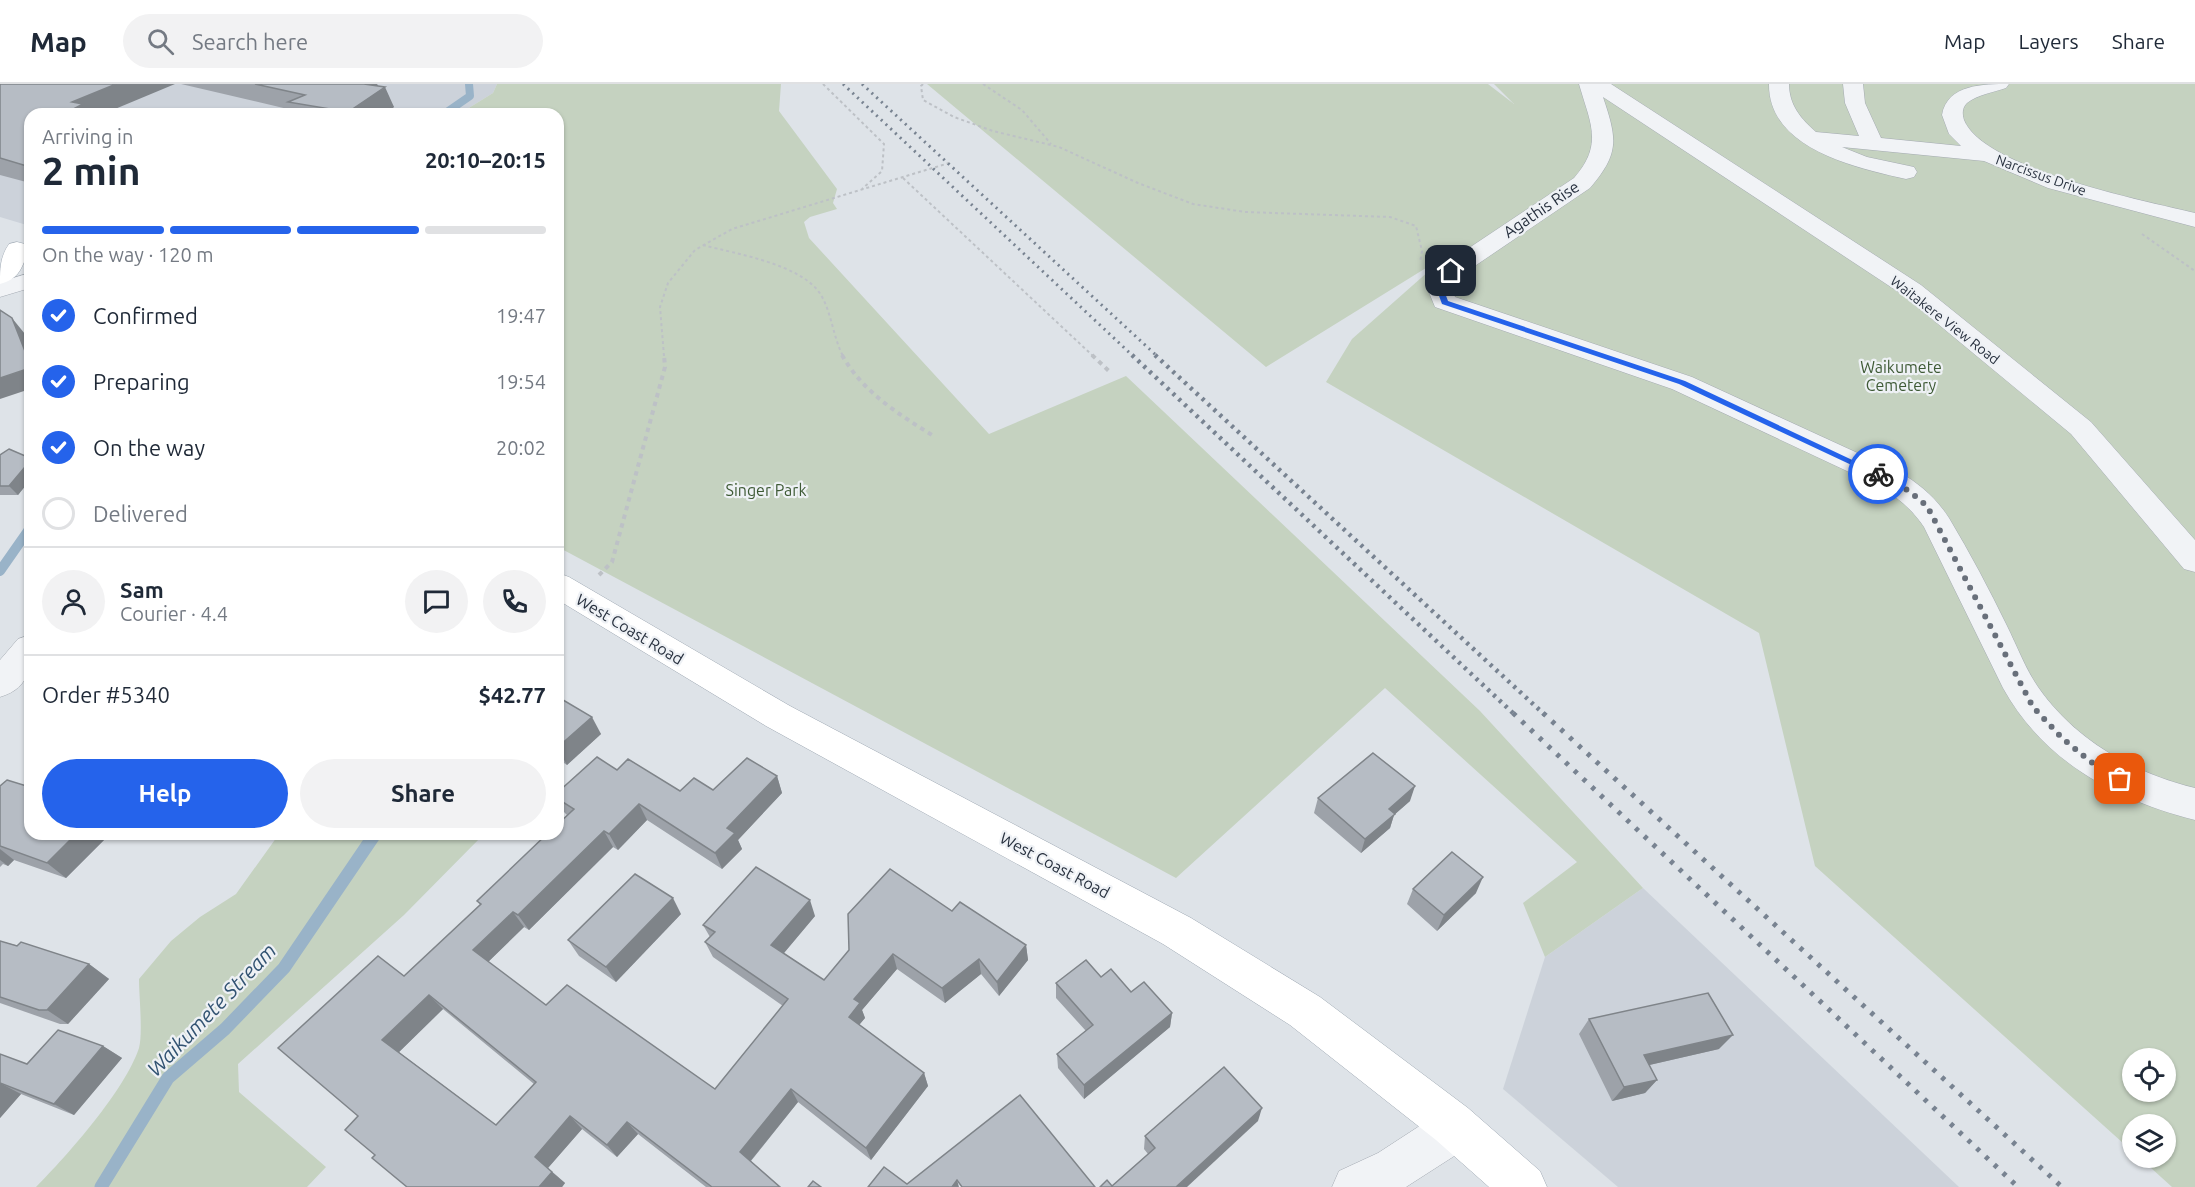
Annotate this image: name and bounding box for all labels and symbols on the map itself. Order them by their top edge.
street label: Narcissus Drive [1994,151,2088,199]
street label: Agathis Rise [1500,177,1582,241]
pin [1425,245,1476,296]
street label: Waitakere View Road [1887,273,2003,367]
park label: Waikumete Cemetery [1860,358,1942,394]
courier [1848,444,1908,504]
park label: Singer Park [726,481,806,499]
street label: West Coast Road [573,590,687,668]
pin [2094,753,2145,804]
street label: West Coast Road [997,829,1113,901]
water label: Waikumete Stream [142,938,281,1081]

